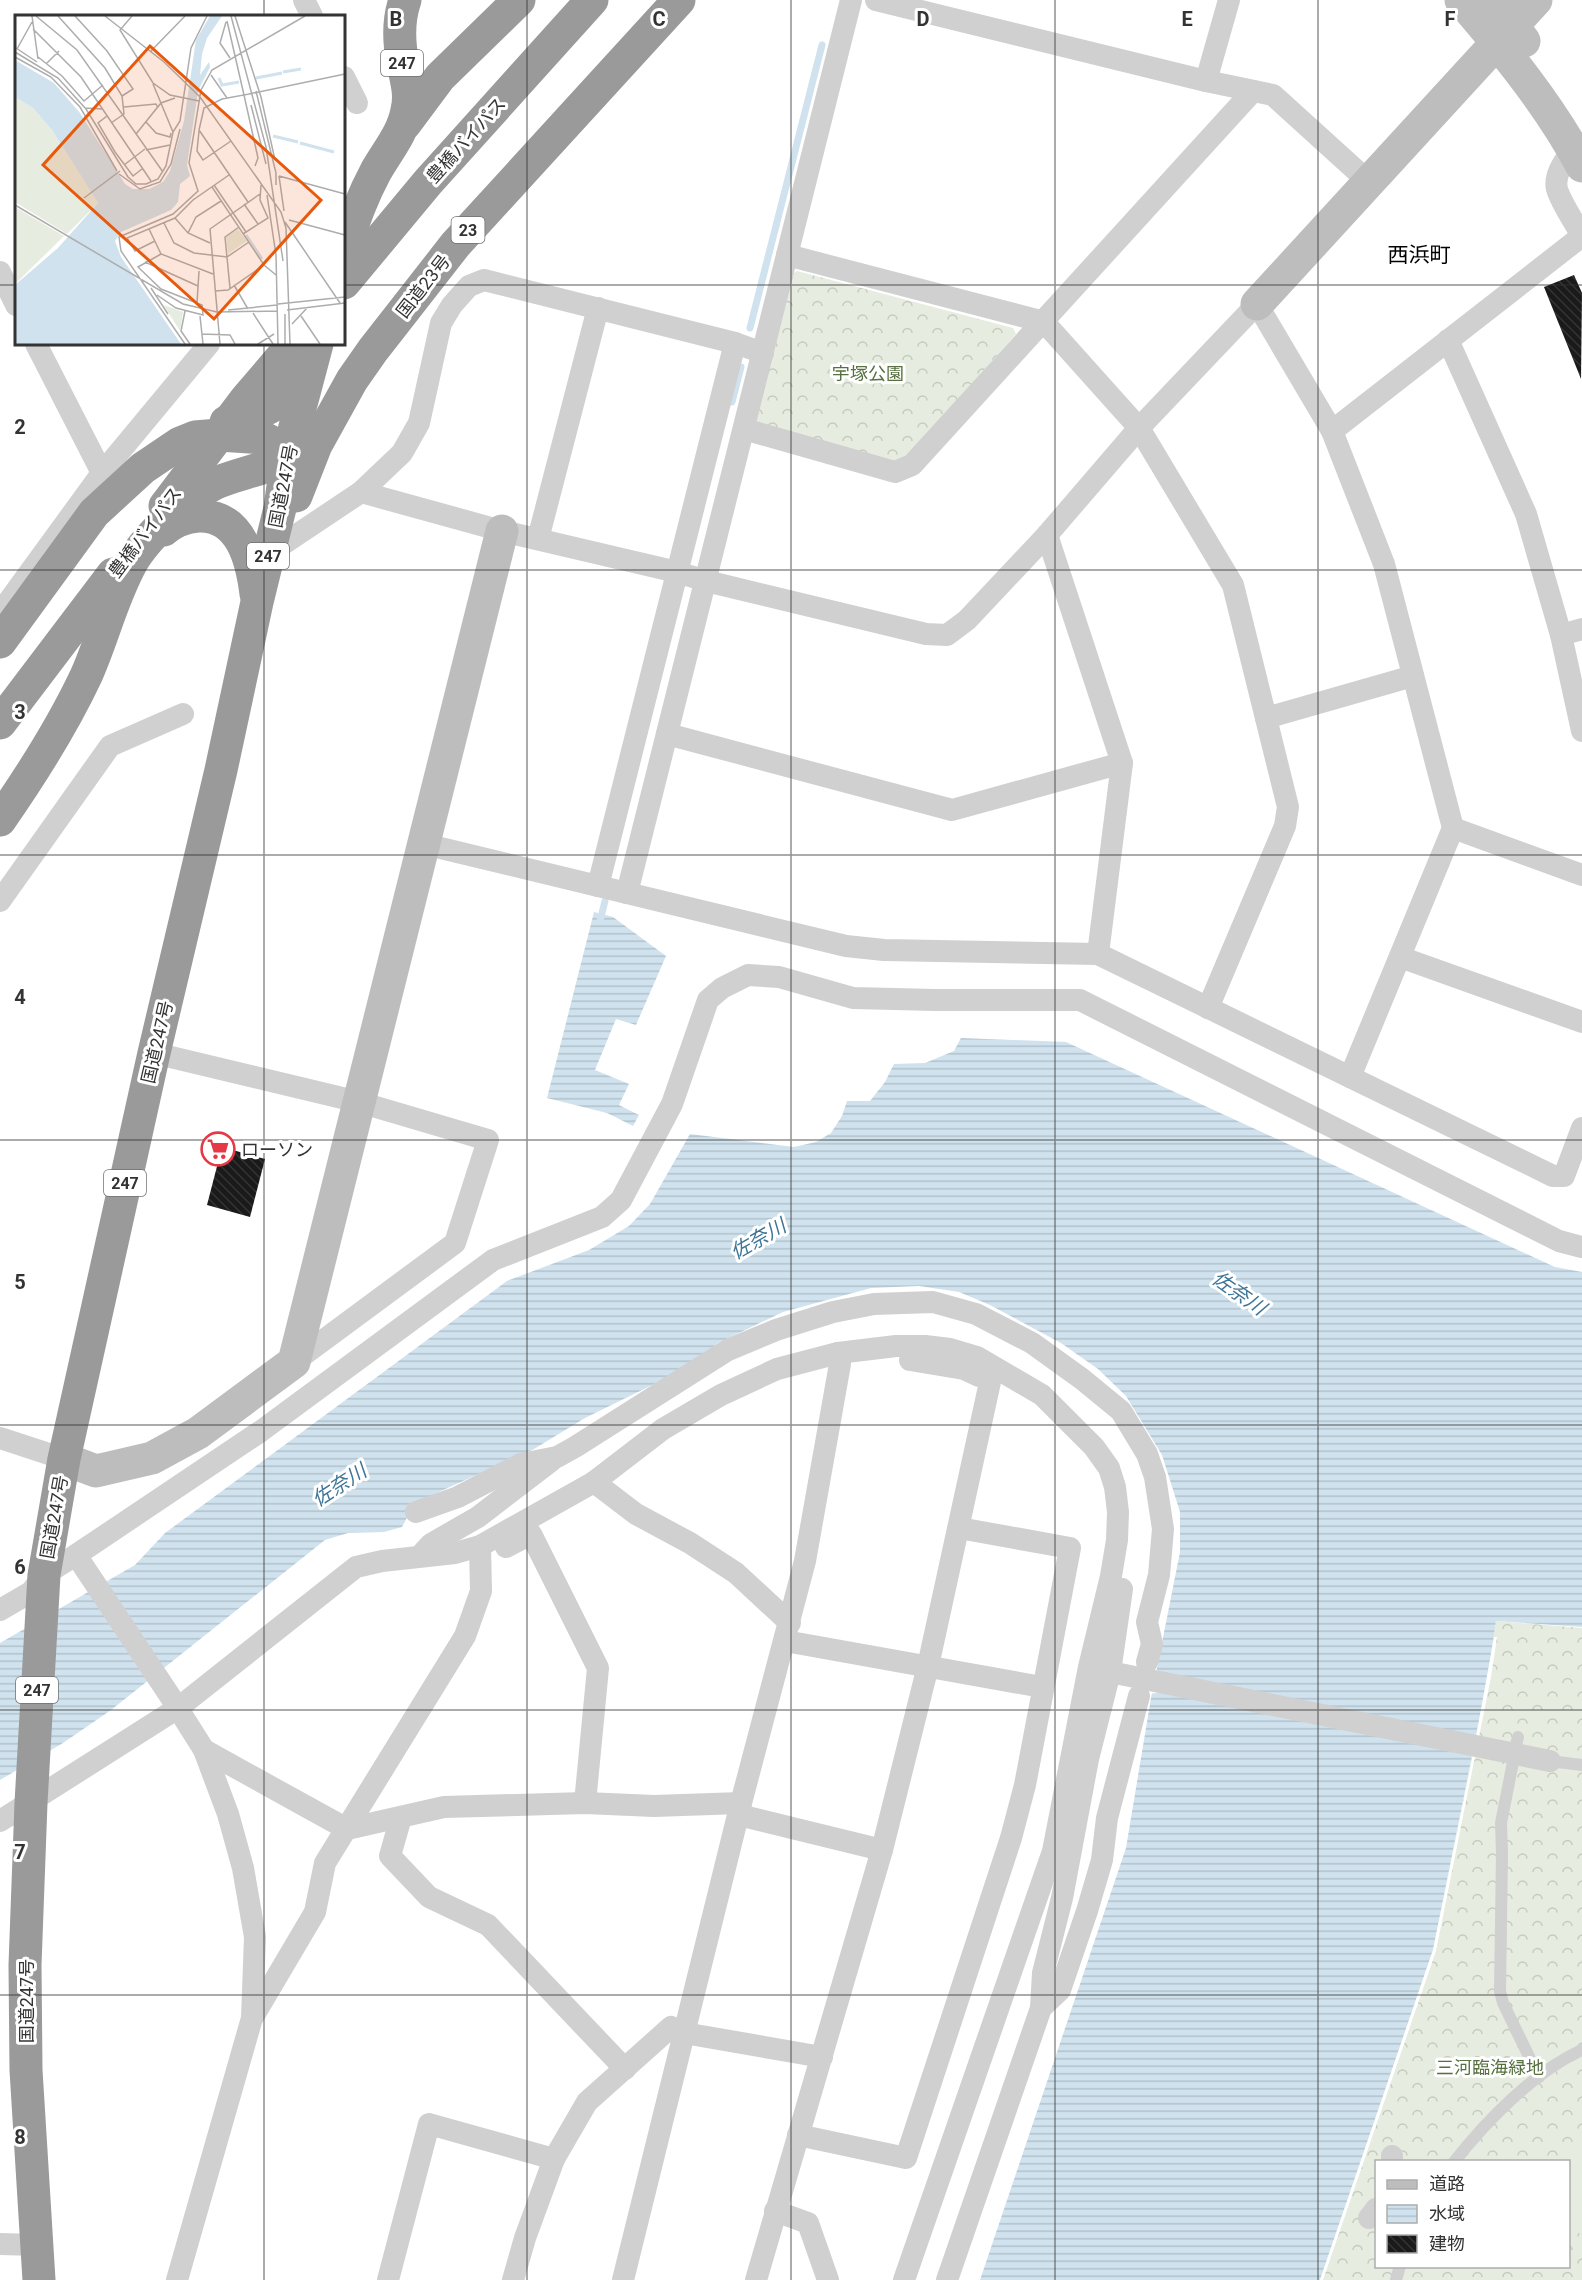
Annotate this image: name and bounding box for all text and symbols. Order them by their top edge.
text: B [390,7,402,31]
text: C [652,7,666,31]
text: D [917,7,930,31]
text: E [1181,7,1193,31]
text: F [1445,7,1456,31]
inset map [15,15,345,345]
road number: 247 [381,50,423,76]
street label: 豊橋バイパス [422,93,510,187]
road number: 23 [452,217,484,243]
district label: 西浜町 [1388,243,1451,267]
street label: 国道23号 [392,250,454,322]
park label: 宇塚公園 [832,363,904,384]
text: 2 [14,415,26,439]
street label: 国道247号 [265,443,301,529]
street label: 豊橋バイパス [104,483,186,581]
road number: 247 [247,543,289,569]
text: 3 [14,700,26,724]
text: 4 [14,985,26,1009]
street label: 国道247号 [137,999,177,1085]
supermarket icon: ローソン [200,1131,236,1167]
place label: ローソン [241,1139,313,1160]
road number: 247 [104,1170,146,1196]
water label: 佐奈川 [726,1213,792,1264]
water label: 佐奈川 [1208,1266,1272,1321]
text: 5 [14,1270,26,1294]
water label: 佐奈川 [307,1458,372,1511]
street label: 国道247号 [36,1474,72,1560]
text: 6 [14,1555,26,1579]
road number: 247 [16,1677,58,1703]
text: 7 [14,1840,26,1864]
street label: 国道247号 [16,1959,37,2043]
park label: 三河臨海緑地 [1436,2057,1544,2078]
text: 8 [14,2125,26,2149]
legend [1375,2160,1570,2268]
text: 道路 [1429,2173,1465,2194]
text: 水域 [1429,2203,1465,2224]
text: 建物 [1429,2233,1465,2254]

